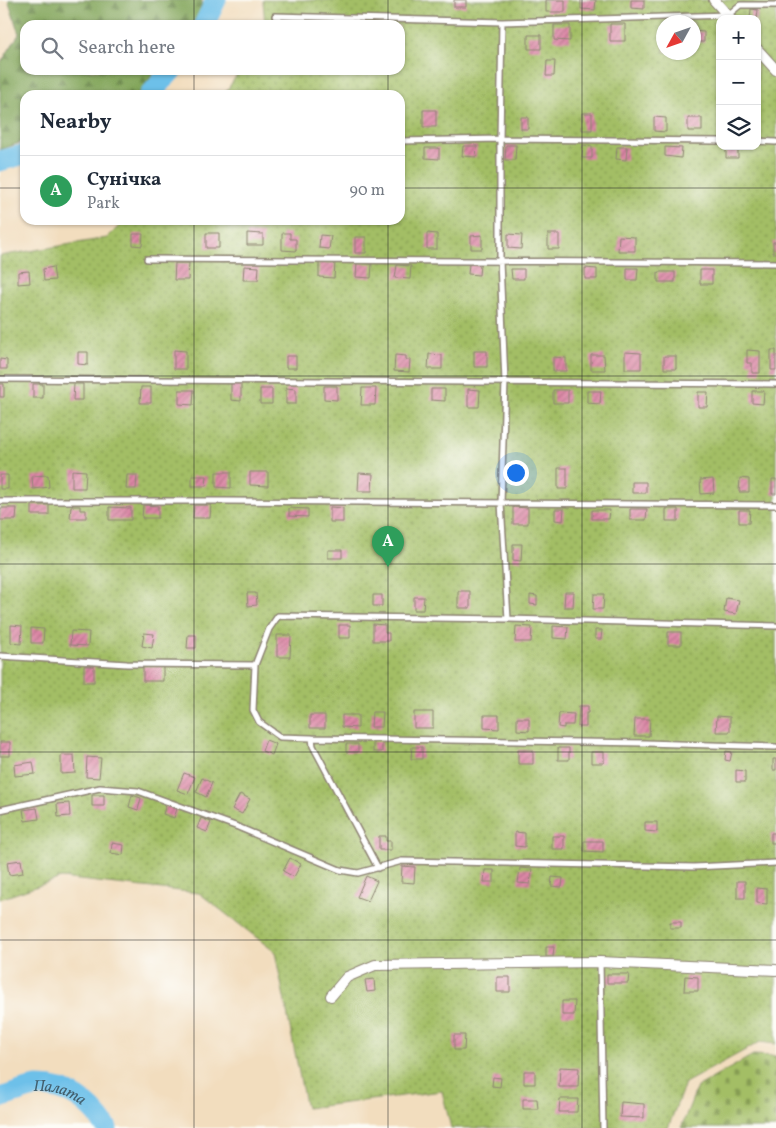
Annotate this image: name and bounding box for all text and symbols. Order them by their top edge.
north arrow [656,15,701,60]
map controls [716,15,761,150]
button: + [716,15,761,60]
search box [20,20,405,75]
icon: search [38,34,66,62]
text: Search here [78,35,175,61]
button: − [716,60,761,105]
button: layers [716,105,761,150]
text: Nearby [40,108,111,137]
text: Сунічка [87,167,161,193]
text: A [50,180,62,202]
text: 90 m [349,180,385,202]
text: Park [87,193,120,215]
your location [503,460,529,486]
pin: A [372,526,404,567]
water label: Палата [33,1076,91,1111]

